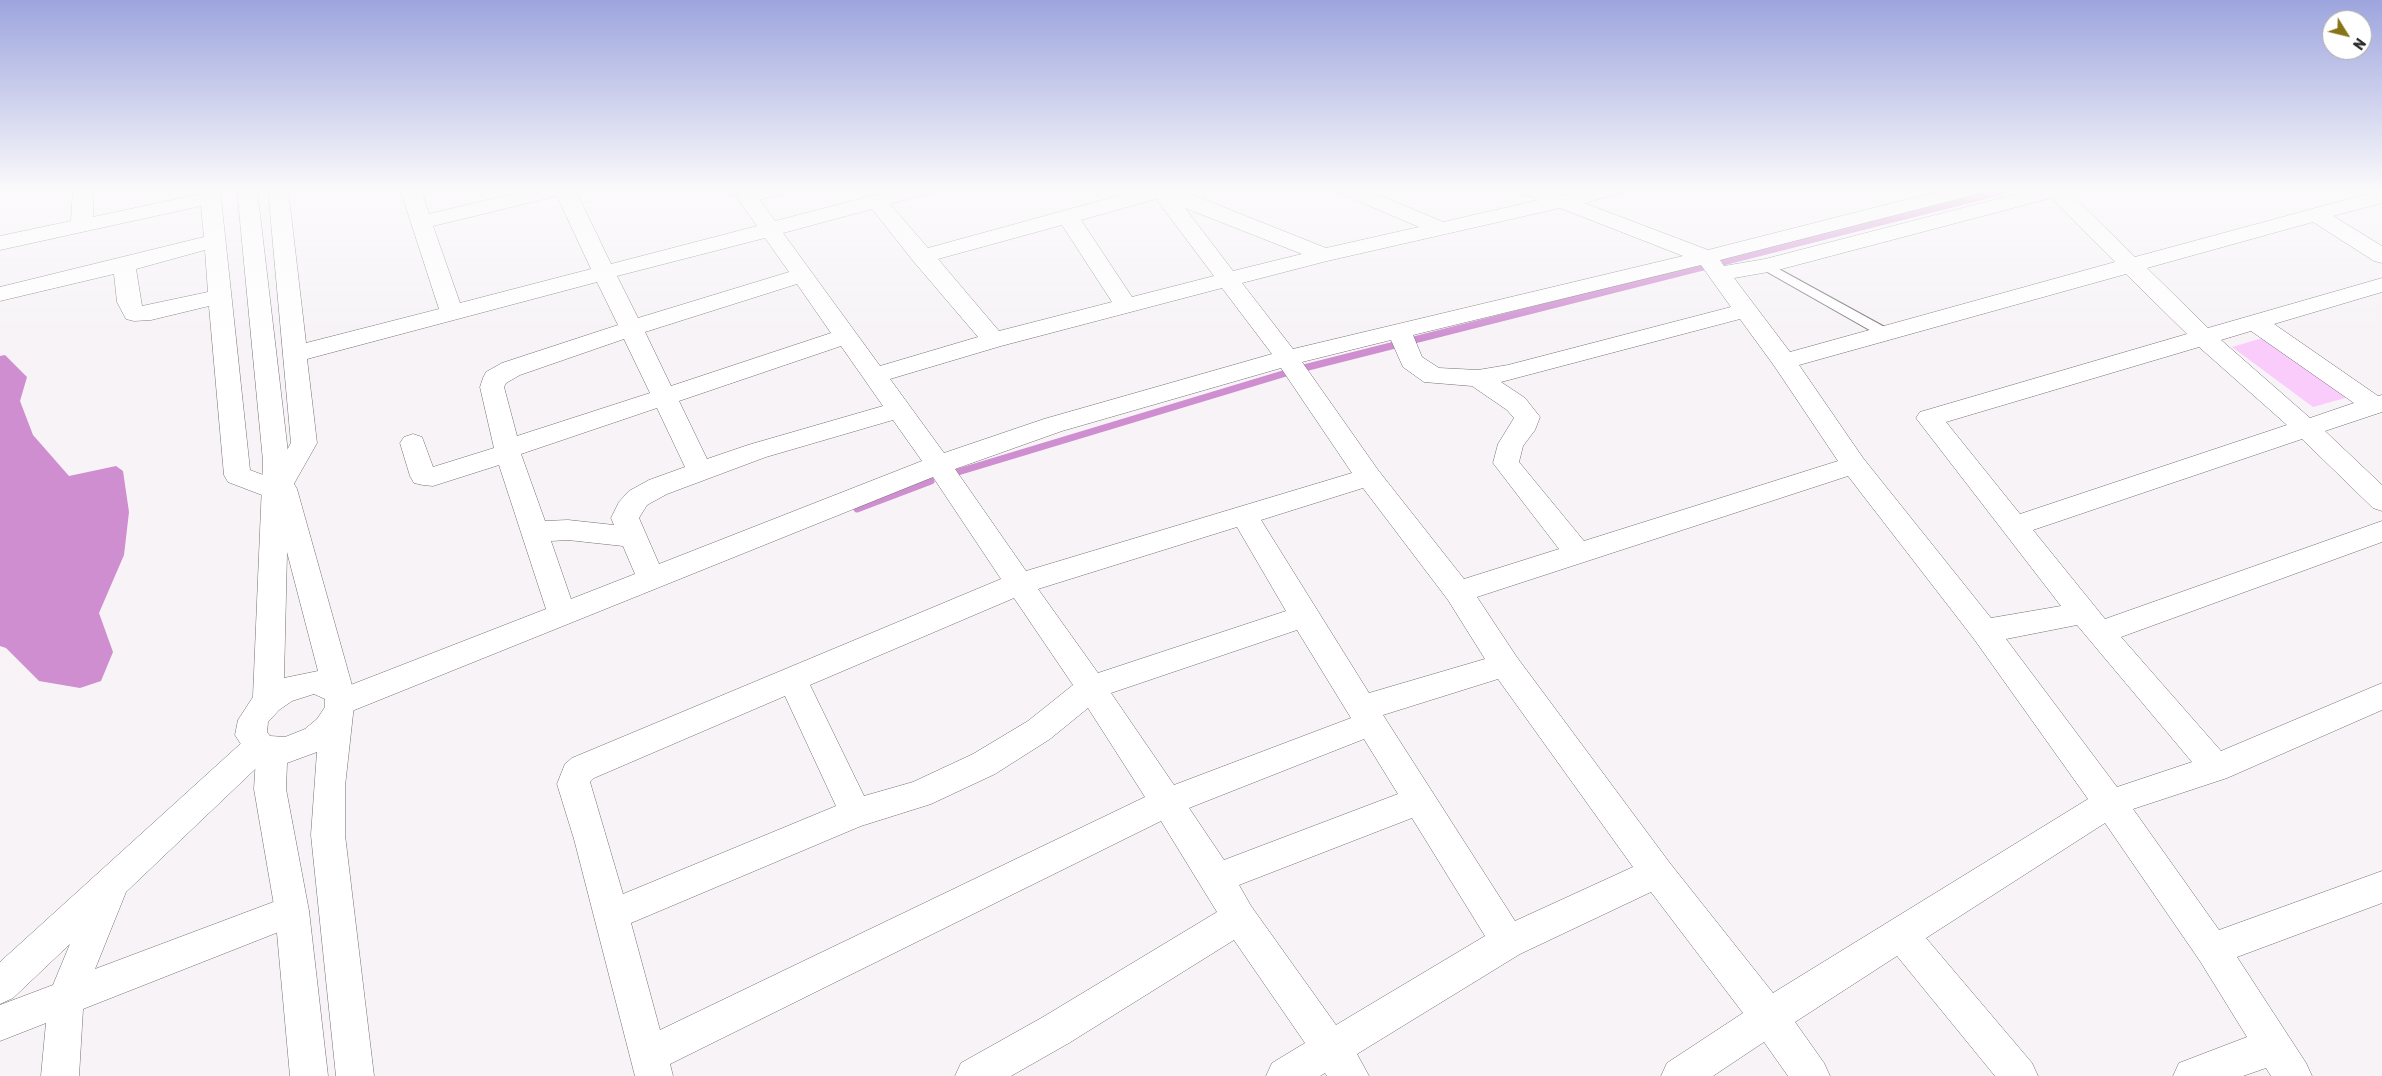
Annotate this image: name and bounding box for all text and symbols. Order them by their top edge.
north arrow [2322,10,2372,60]
text: N [2349,34,2369,53]

